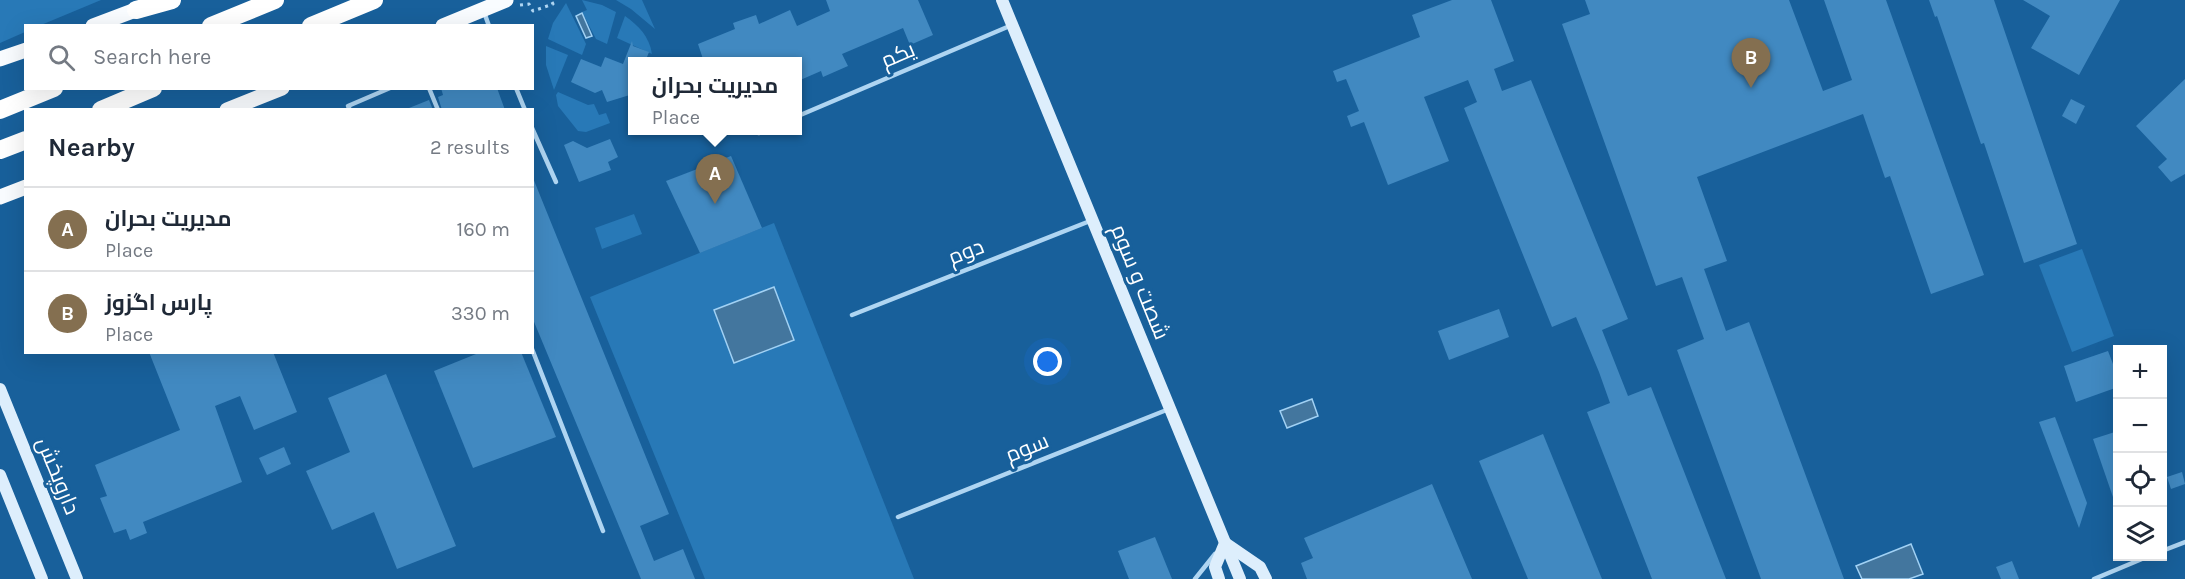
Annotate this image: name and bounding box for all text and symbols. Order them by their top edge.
search box [24,24,534,90]
street label: یکم [877,36,920,76]
pin: B [1732,38,1770,88]
icon: search [45,41,78,74]
text: Search here [93,44,211,70]
popup [628,57,802,135]
text: مدیریت بحران [652,73,778,99]
text: Place [652,106,700,129]
text: Nearby [48,132,135,163]
text: 2 results [430,136,510,159]
pin: A [696,154,734,204]
text: مدیریت بحران [105,206,231,232]
text: A [61,218,74,241]
text: 160 m [457,218,510,241]
street label: شصت و سوم [1103,221,1175,344]
street label: دوم [944,233,988,273]
text: Place [105,239,153,262]
text: پارس اگزوز [105,290,212,316]
text: B [61,302,74,325]
text: 330 m [451,302,510,325]
text: Place [105,323,153,346]
map controls [2113,345,2167,561]
button: + [2113,345,2167,399]
your location [1033,347,1062,376]
button: − [2113,399,2167,453]
street label: سوم [1001,428,1053,470]
street label: داروپخش [30,434,85,519]
button: locate [2113,453,2167,507]
button: layers [2113,507,2167,561]

